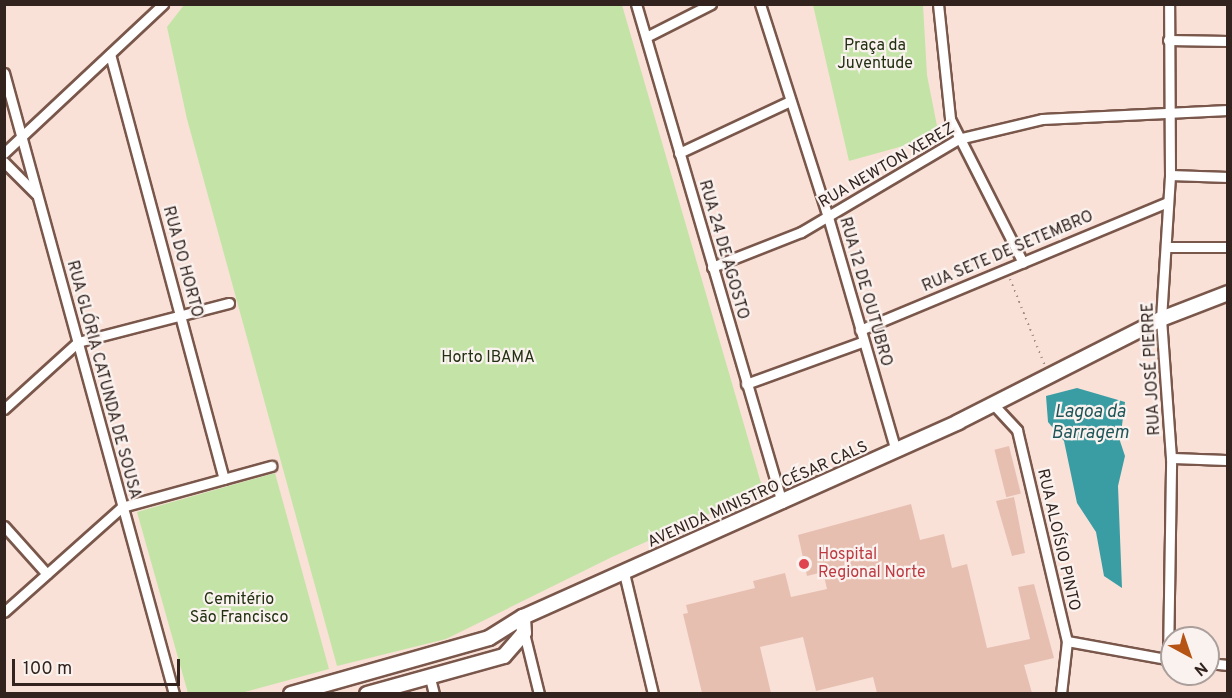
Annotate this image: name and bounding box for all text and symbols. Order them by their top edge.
park label: Praça da Juventude [837,36,913,74]
street label: RUA NEWTON XEREZ [815,119,959,213]
street label: RUA 24 DE AGOSTO [694,177,752,323]
street label: RUA DO HORTO [158,204,206,320]
street label: RUA SETE DE SETEMBRO [919,207,1097,297]
street label: RUA 12 DE OUTUBRO [834,215,896,369]
street label: RUA GLÓRIA CATUNDA DE SOUSA [62,258,144,502]
street label: RUA JOSÉ PIERRE [1139,302,1165,436]
park label: Horto IBAMA [441,348,535,368]
water label: Lagoa da Barragem [1051,403,1129,446]
street label: AVENIDA MINISTRO CÉSAR CALS [645,437,871,553]
street label: RUA ALOÍSIO PINTO [1032,466,1084,614]
place label: Hospital Regional Norte [818,545,926,583]
marker: Hospital Regional Norte [795,555,813,573]
park label: Cemitério São Francisco [190,590,288,628]
north arrow [1160,626,1220,686]
scale bar [15,647,183,685]
text: N [1189,657,1211,680]
text: 100 m [23,658,72,681]

